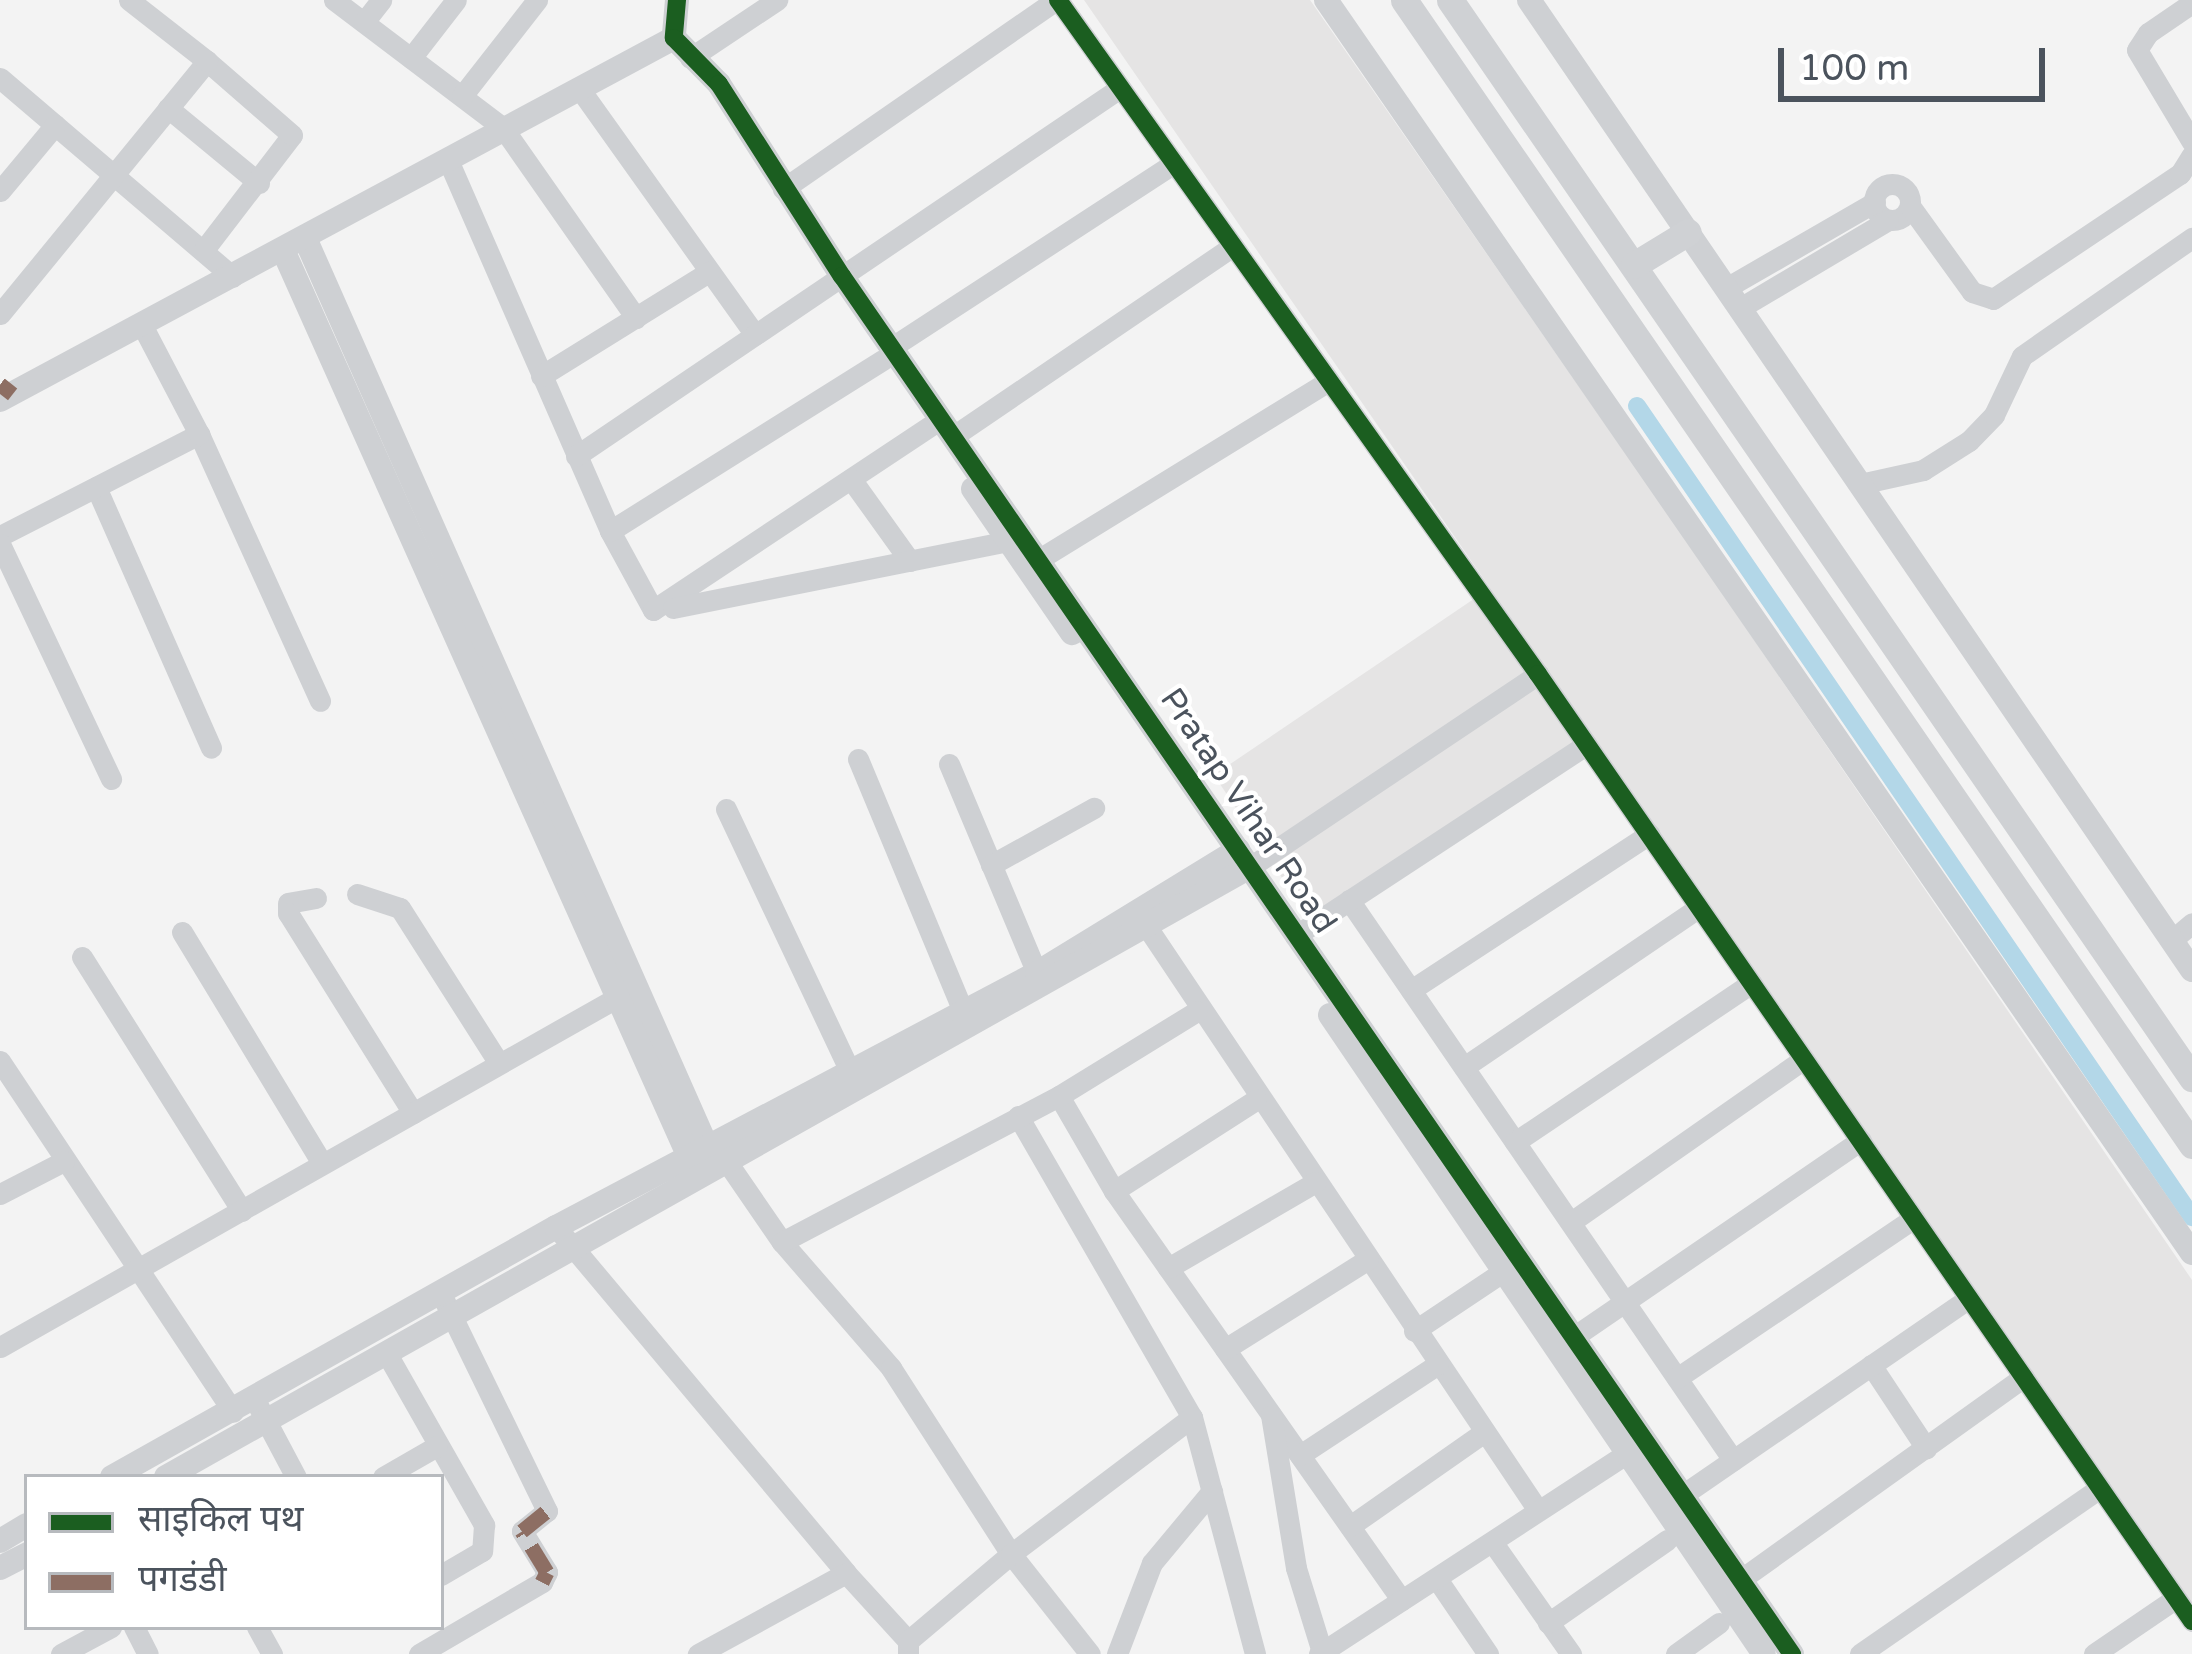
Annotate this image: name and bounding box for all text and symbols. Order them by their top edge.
scale bar [1784,24,2051,98]
text: 100 m [1799,47,1909,90]
street label: Pratap Vihar Road [1151,681,1345,941]
legend [24,1474,444,1630]
text: साइकिल पथ [138,1498,304,1541]
text: पगडंडी [138,1558,227,1601]

